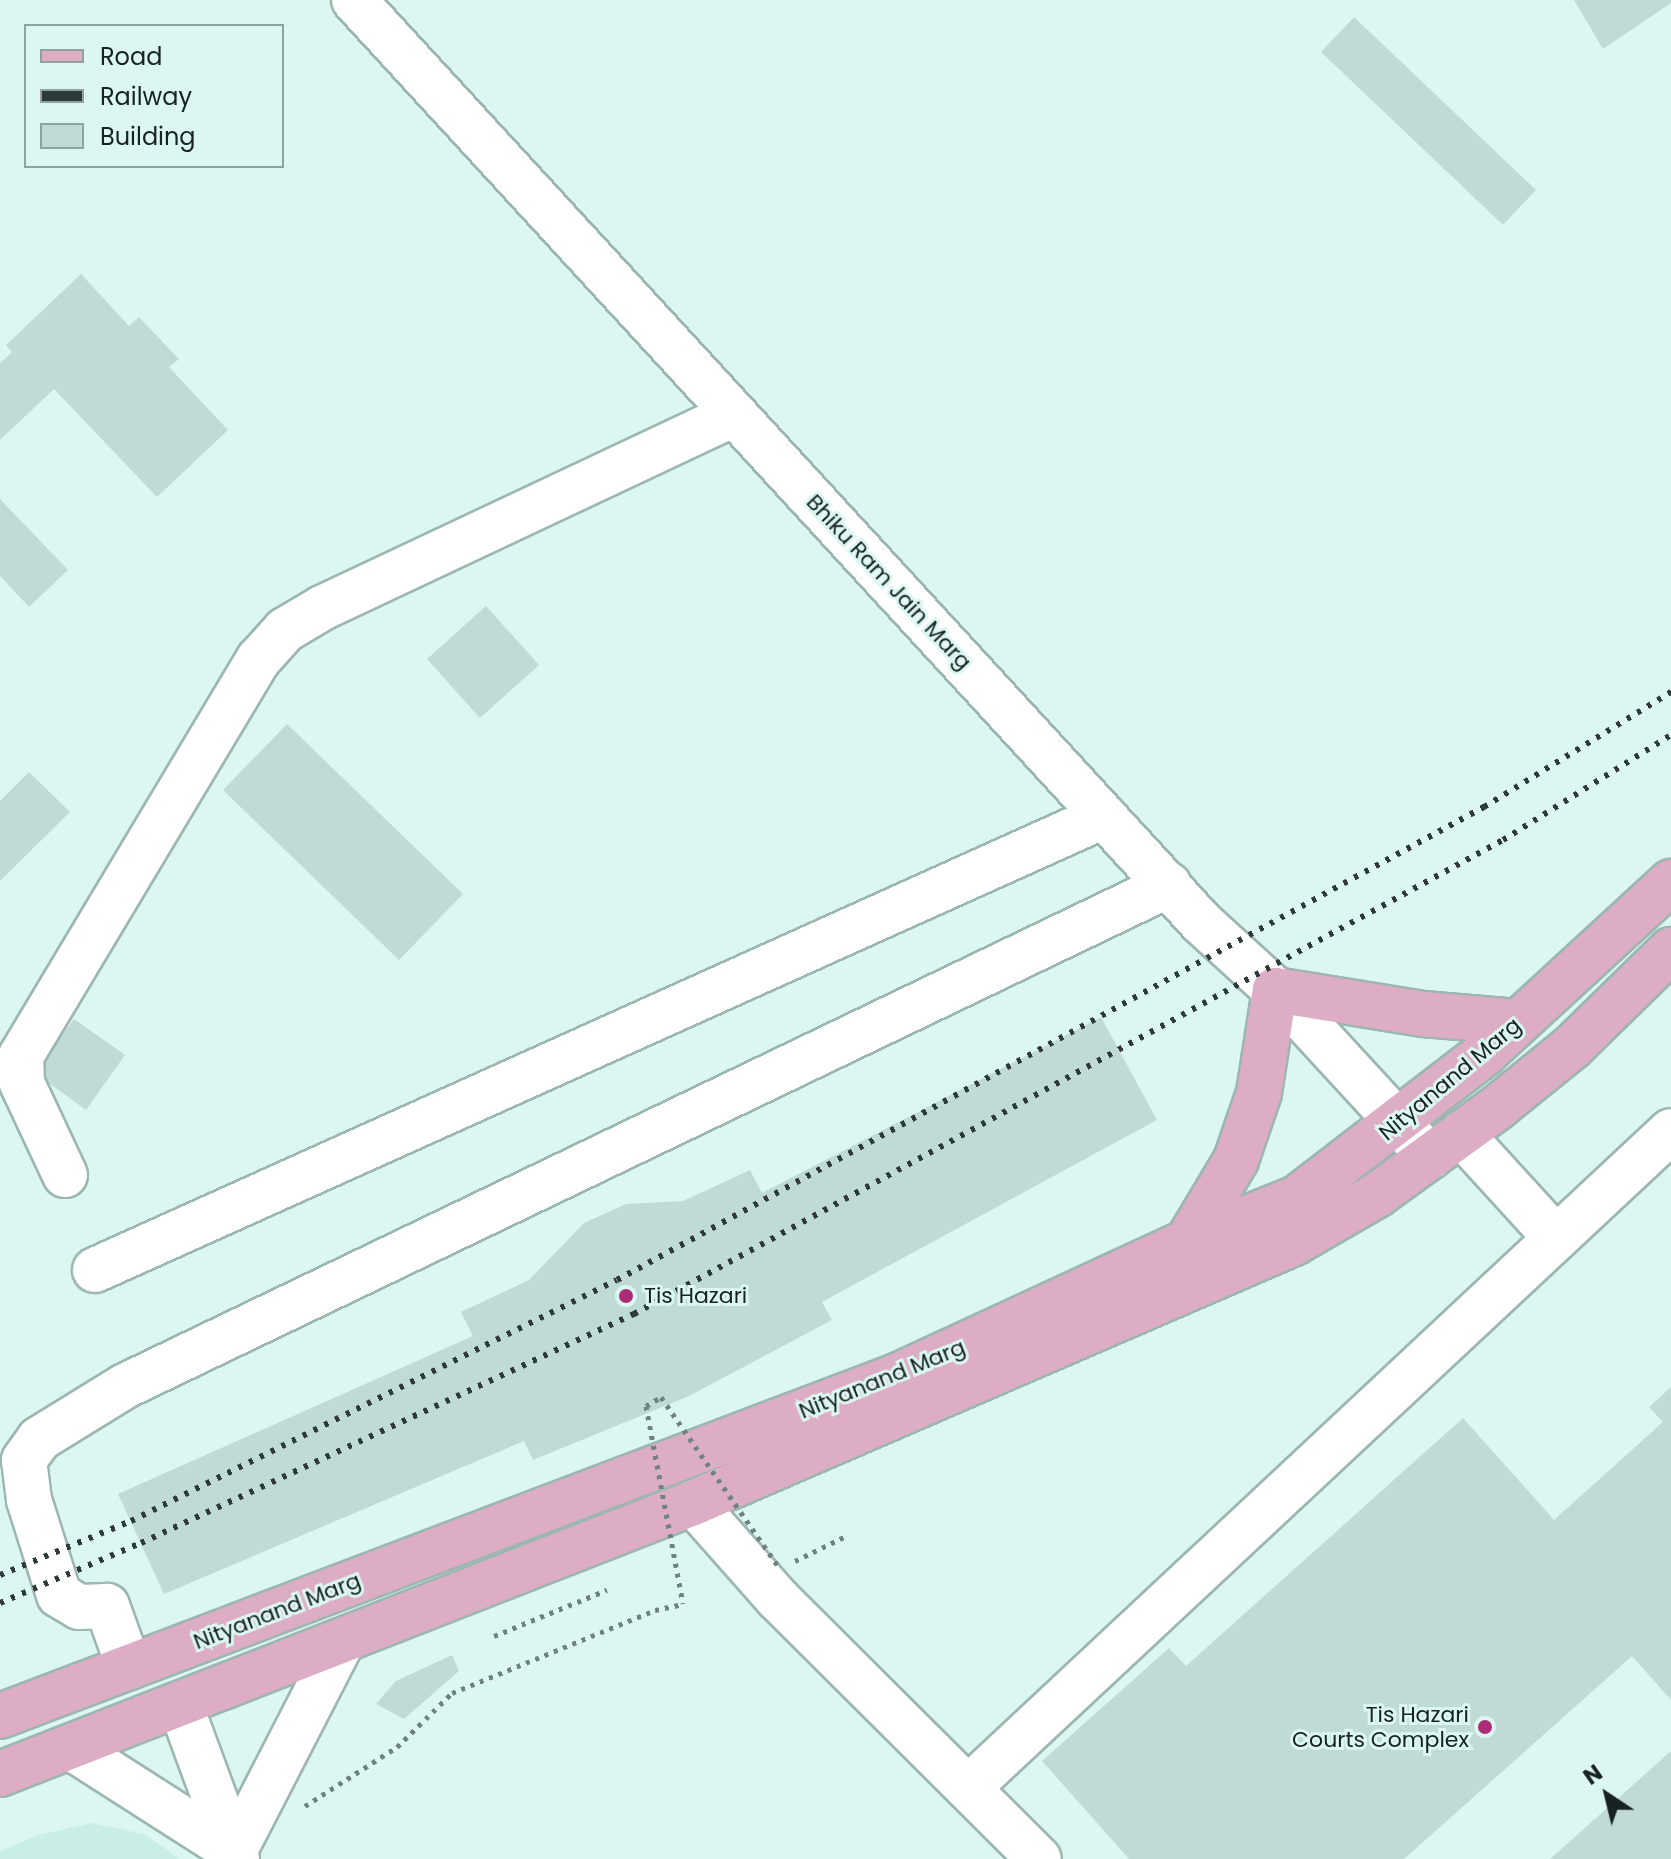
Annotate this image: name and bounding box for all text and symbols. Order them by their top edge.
legend [24,24,284,168]
text: Road [100,40,162,73]
text: Railway [100,80,192,113]
text: Building [100,120,196,153]
street label: Bhiku Ram Jain Marg [801,489,977,675]
street label: Nityanand Marg [1374,1012,1526,1146]
place label: Tis Hazari [644,1283,747,1309]
marker: Tis Hazari [615,1285,637,1307]
street label: Nityanand Marg [795,1334,969,1424]
street label: Nityanand Marg [190,1567,364,1655]
place label: Tis Hazari Courts Complex [1292,1701,1469,1752]
marker: Tis Hazari Courts Complex [1476,1718,1494,1736]
north arrow [1567,1755,1647,1835]
text: N [1577,1757,1609,1792]

